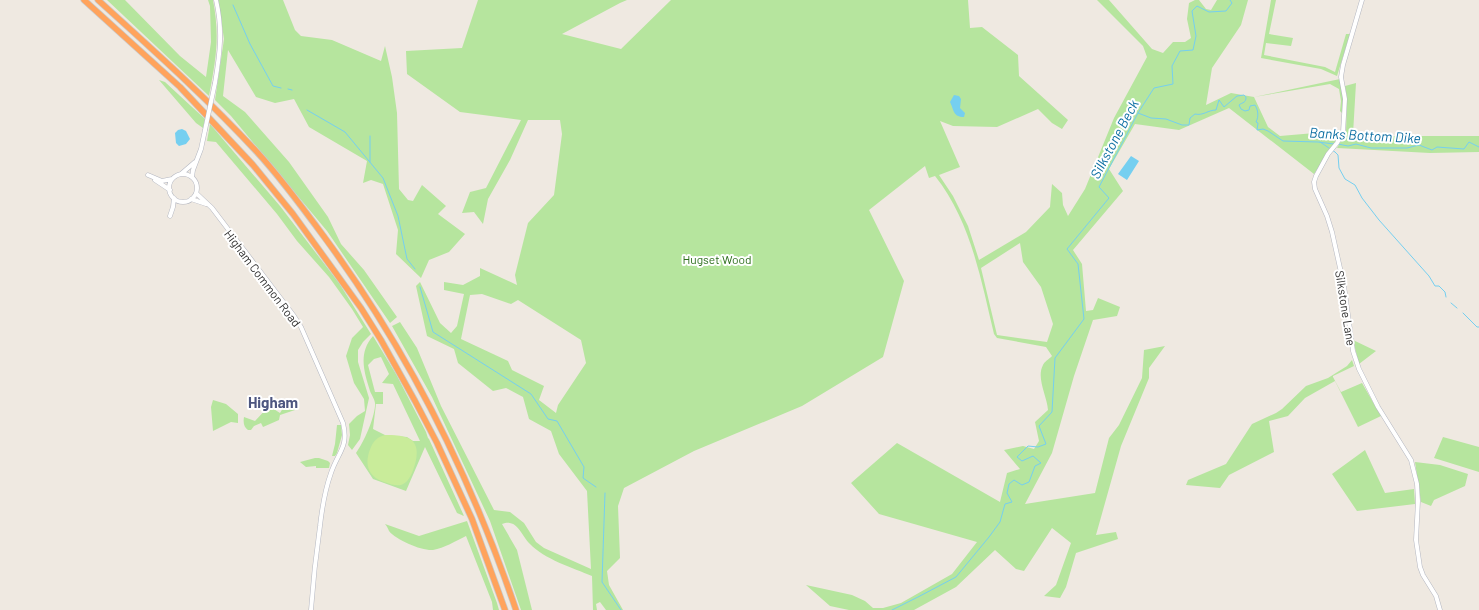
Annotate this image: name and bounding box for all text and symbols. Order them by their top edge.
water label: Silkstone Beck [1086,97,1142,181]
water label: Banks Bottom Dike [1309,124,1421,146]
street label: Higham Common Road [222,227,304,329]
park label: Hugset Wood [682,252,752,266]
street label: Silkstone Lane [1333,269,1359,347]
district label: Higham [248,393,298,411]

